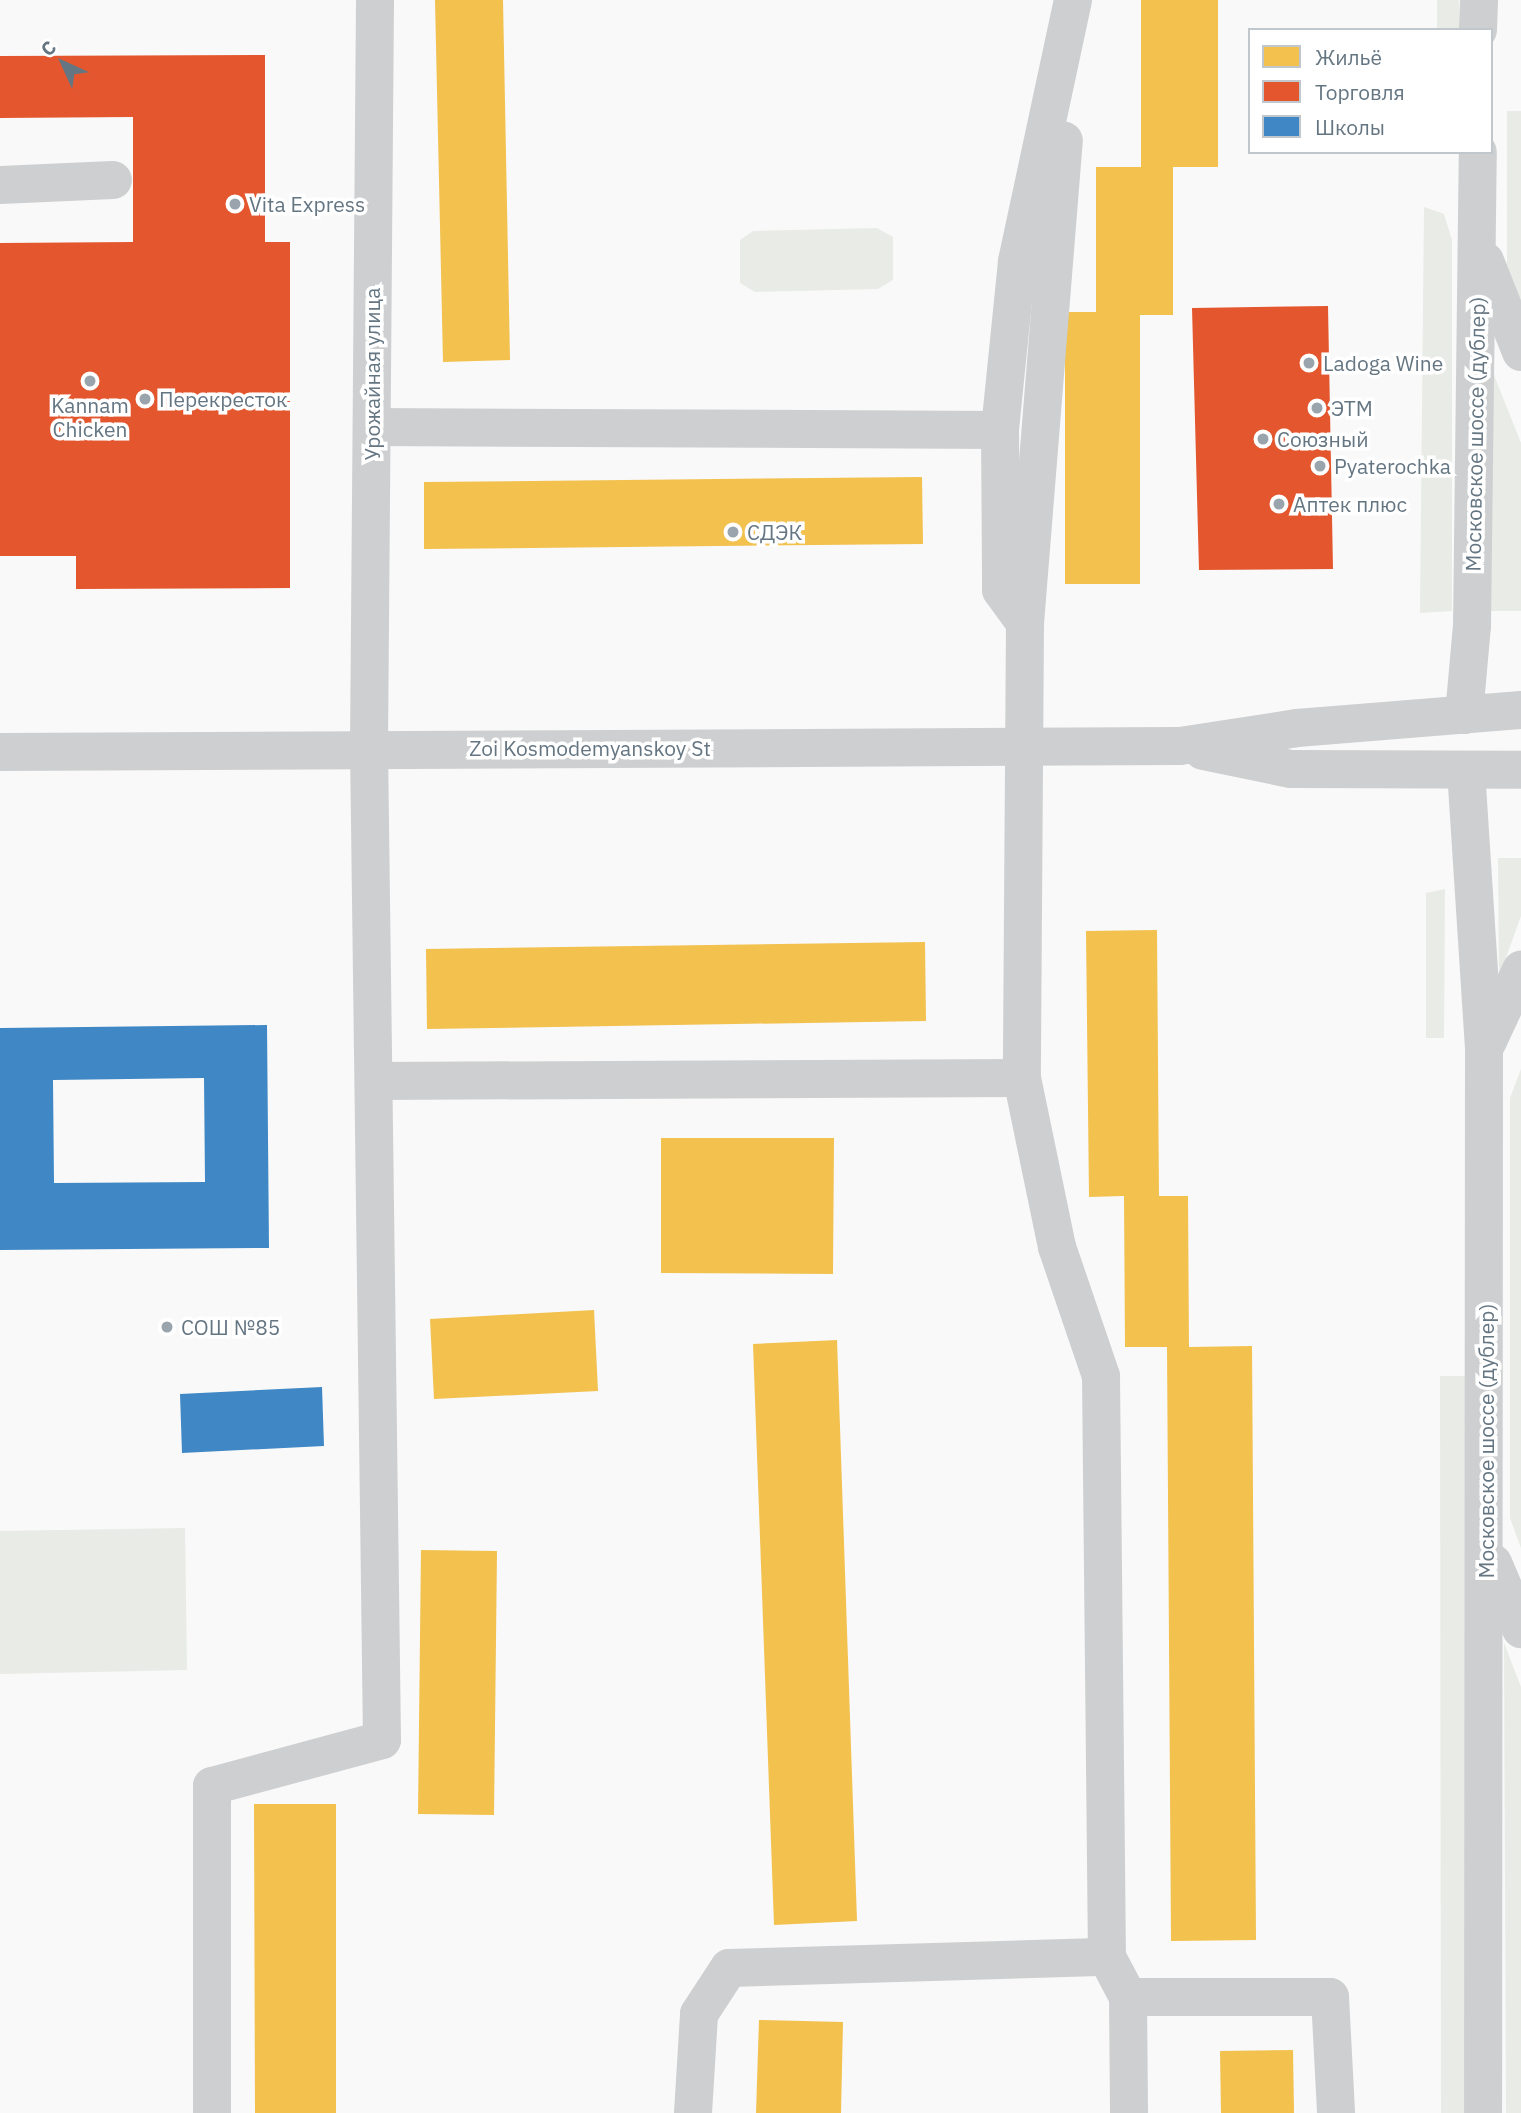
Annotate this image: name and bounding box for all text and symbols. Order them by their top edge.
north arrow [28,28,98,98]
legend [1248,28,1493,154]
text: С [35,35,61,61]
text: Жильё [1315,43,1382,71]
text: Торговля [1315,78,1405,106]
text: Школы [1315,113,1385,141]
place label: Vita Express [249,191,365,217]
marker: Vita Express [227,196,243,212]
street label: Урожайная улица [359,288,385,460]
street label: Московское шоссе (дублер) [1460,296,1490,572]
place label: Ladoga Wine [1323,350,1443,376]
marker: Ladoga Wine [1301,355,1317,371]
marker: Kannam Chicken [82,373,98,389]
place label: Перекресток [159,386,288,412]
marker: Перекресток [137,391,153,407]
place label: Kannam Chicken [51,392,129,442]
place label: ЭТМ [1331,395,1373,421]
marker: ЭТМ [1309,400,1325,416]
place label: Союзный [1277,426,1368,452]
marker: Союзный [1255,431,1271,447]
place label: Pyaterochka [1334,453,1451,479]
marker: Pyaterochka [1312,458,1328,474]
place label: Аптек плюс [1293,491,1407,517]
marker: Аптек плюс [1271,496,1287,512]
place label: СДЭК [747,519,802,545]
marker: СДЭК [725,524,741,540]
street label: Zoi Kosmodemyanskoy St [469,735,711,761]
street label: Московское шоссе (дублер) [1473,1303,1499,1579]
place label: СОШ №85 [181,1314,280,1340]
marker: СОШ №85 [159,1319,175,1335]

